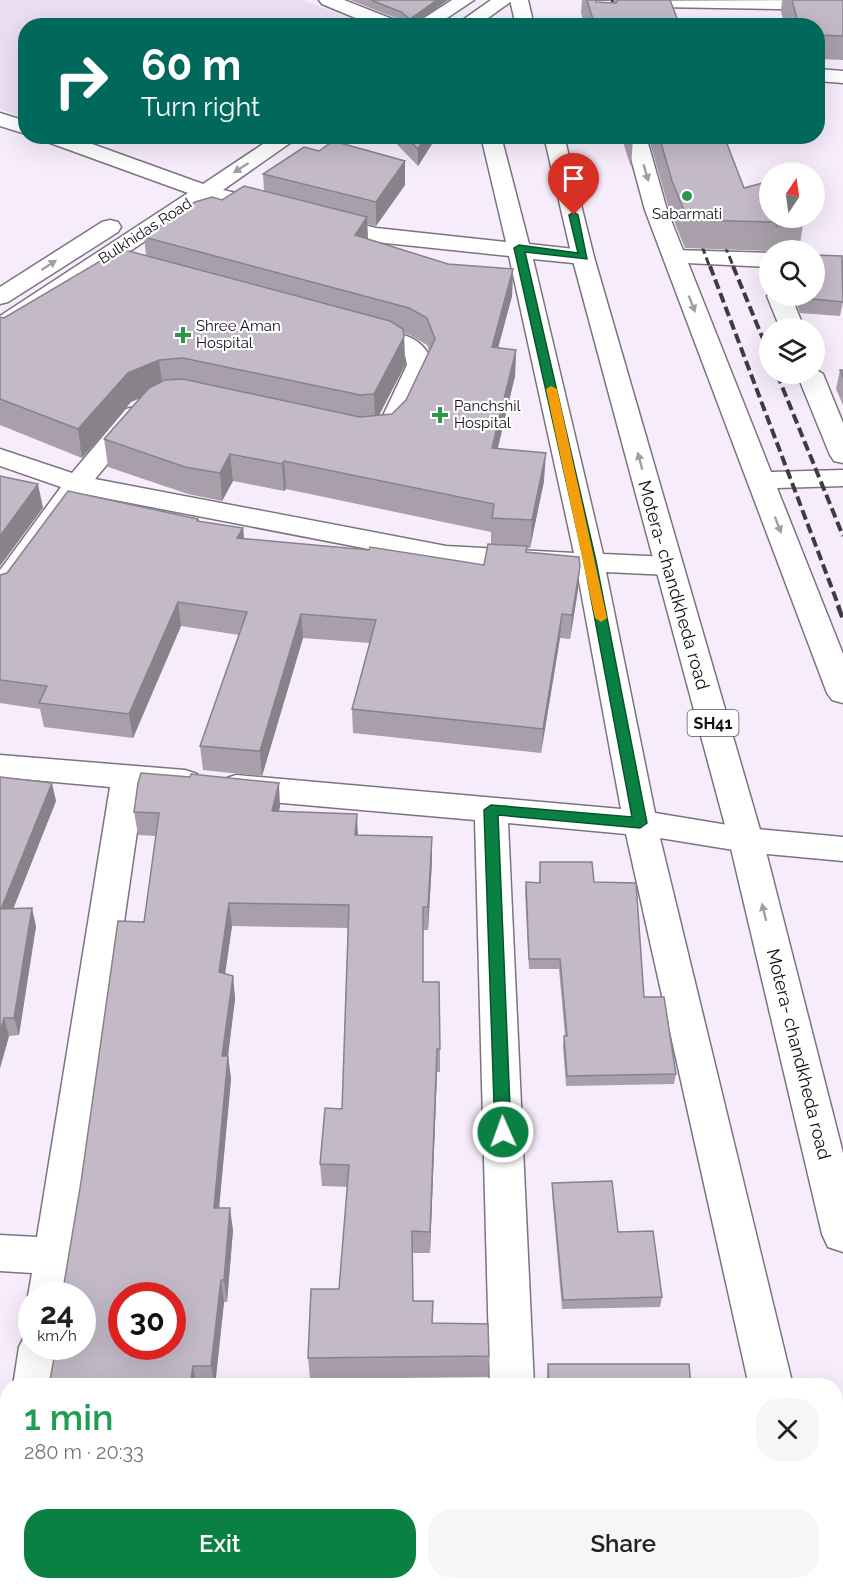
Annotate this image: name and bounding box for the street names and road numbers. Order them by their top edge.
street label: Bulkhidas Road [95,194,195,268]
street label: Motera- chandkheda road [634,478,714,692]
road number: SH41 [688,710,738,736]
street label: Motera- chandkheda road [763,946,835,1162]

